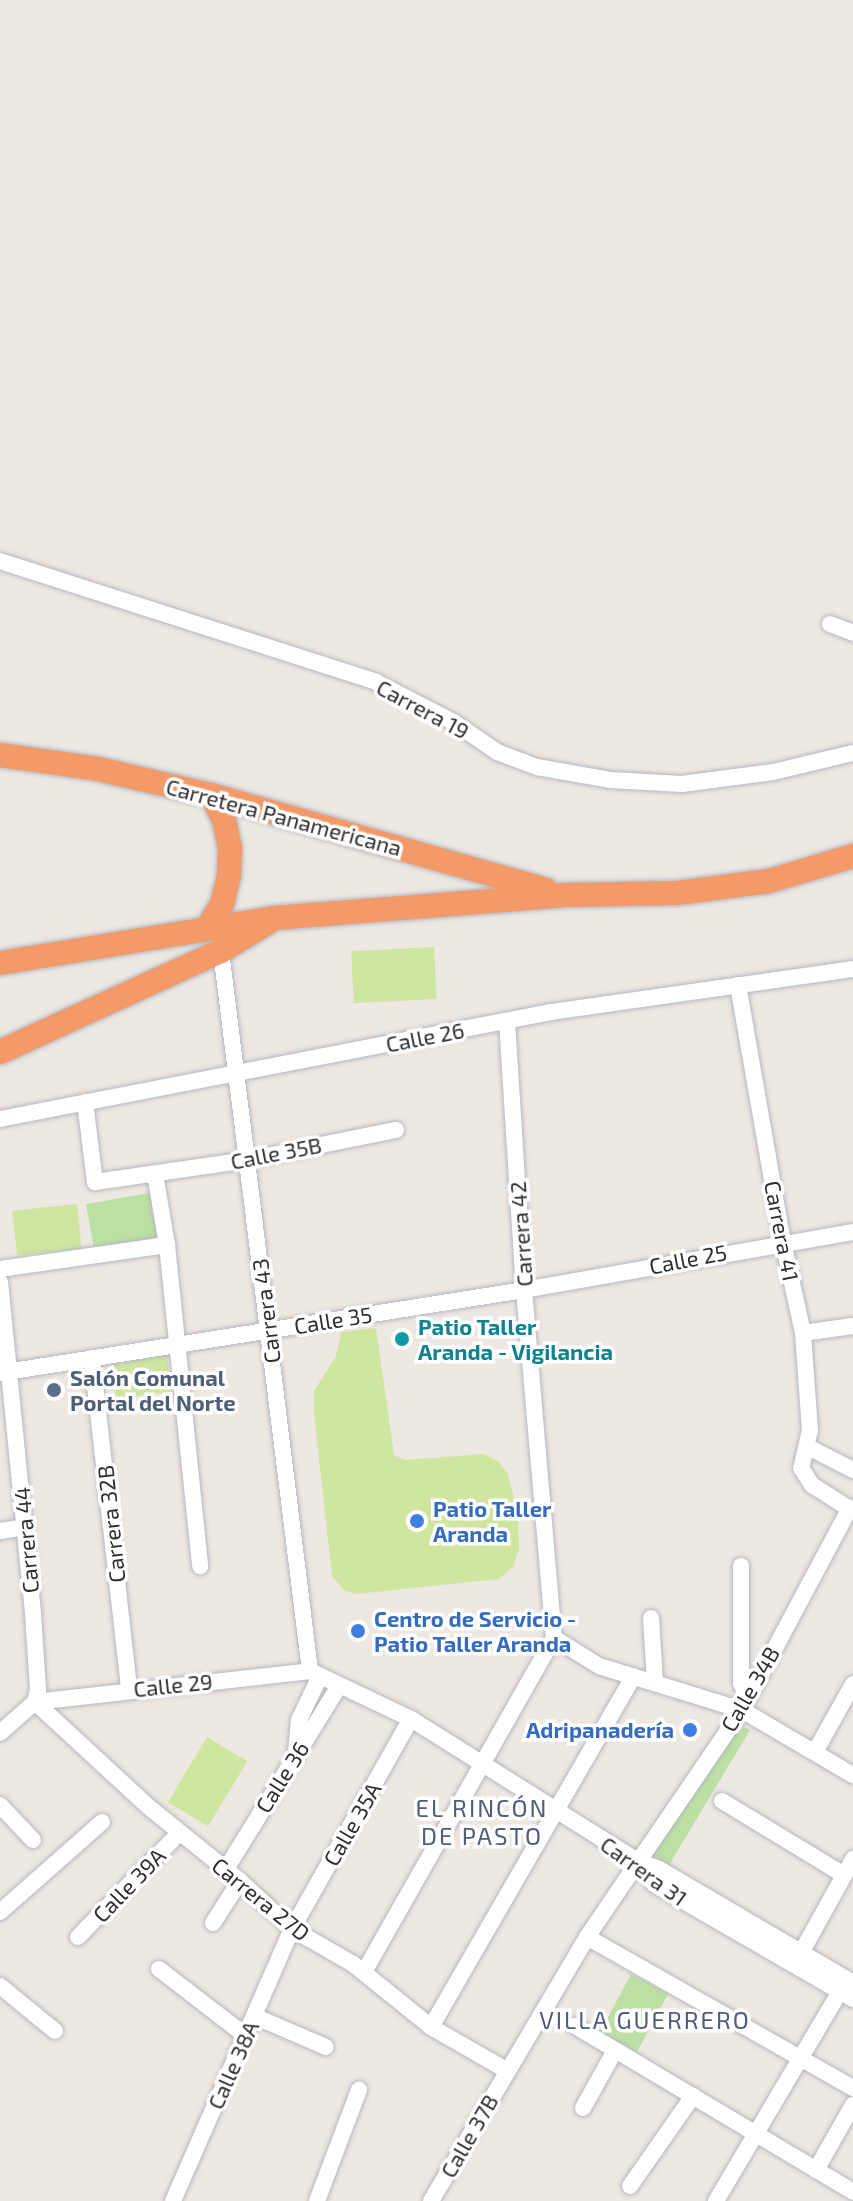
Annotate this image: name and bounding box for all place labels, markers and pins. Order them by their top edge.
place label: Patio Taller Aranda - Vigilancia [418,1313,614,1364]
marker: Patio Taller Aranda - Vigilancia [393,1330,411,1348]
place label: Salón Comunal Portal del Norte [70,1364,237,1416]
marker: Salón Comunal Portal del Norte [45,1381,63,1399]
place label: Patio Taller Aranda [433,1495,552,1546]
marker: Patio Taller Aranda [408,1512,426,1530]
place label: Centro de Servicio - Patio Taller Aranda [374,1605,576,1656]
marker: Centro de Servicio - Patio Taller Aranda [349,1622,367,1640]
place label: Adripanadería [526,1717,674,1743]
marker: Adripanadería [681,1721,699,1739]

